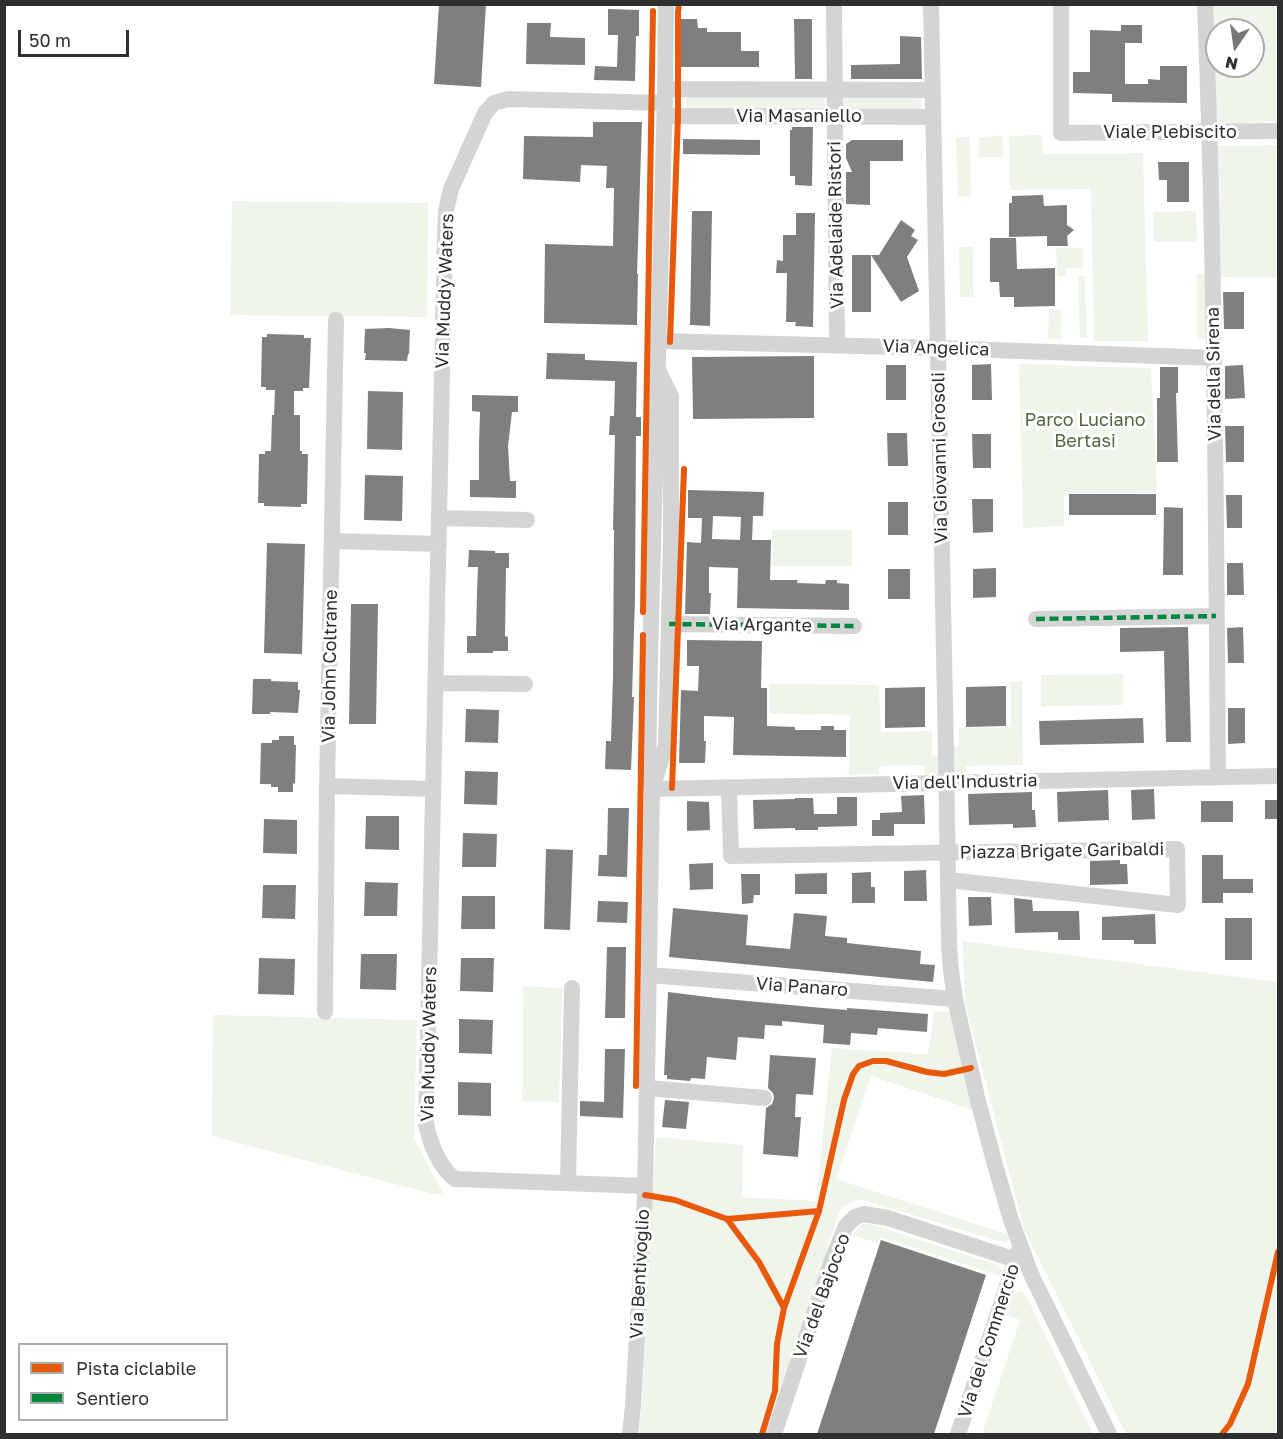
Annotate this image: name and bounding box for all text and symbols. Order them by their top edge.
scale bar [21,18,132,56]
north arrow [1205,18,1265,78]
text: 50 m [29,29,71,51]
text: N [1223,52,1240,75]
street label: Via Masaniello [736,105,862,127]
street label: Viale Plebiscito [1103,121,1237,143]
street label: Via Adelaide Ristori [824,141,848,309]
street label: Via Muddy Waters [431,213,459,369]
street label: Via della Sirena [1202,307,1226,441]
street label: Via Angelica [882,335,990,361]
street label: Via Giovanni Grosoli [928,372,952,544]
park label: Parco Luciano Bertasi [1024,409,1146,452]
street label: Via John Coltrane [318,589,342,743]
street label: Via Argante [712,613,812,637]
street label: Via dell'Industria [892,770,1038,794]
street label: Piazza Brigate Garibaldi [960,838,1164,864]
street label: Via Muddy Waters [417,966,441,1122]
street label: Via Panaro [755,973,849,1001]
street label: Via Bentivoglio [626,1209,654,1339]
street label: Via del Bajocco [789,1230,855,1362]
street label: Via del Commercio [954,1261,1024,1421]
legend [18,1343,228,1421]
text: Pista ciclabile [76,1357,196,1379]
text: Sentiero [76,1387,149,1409]

